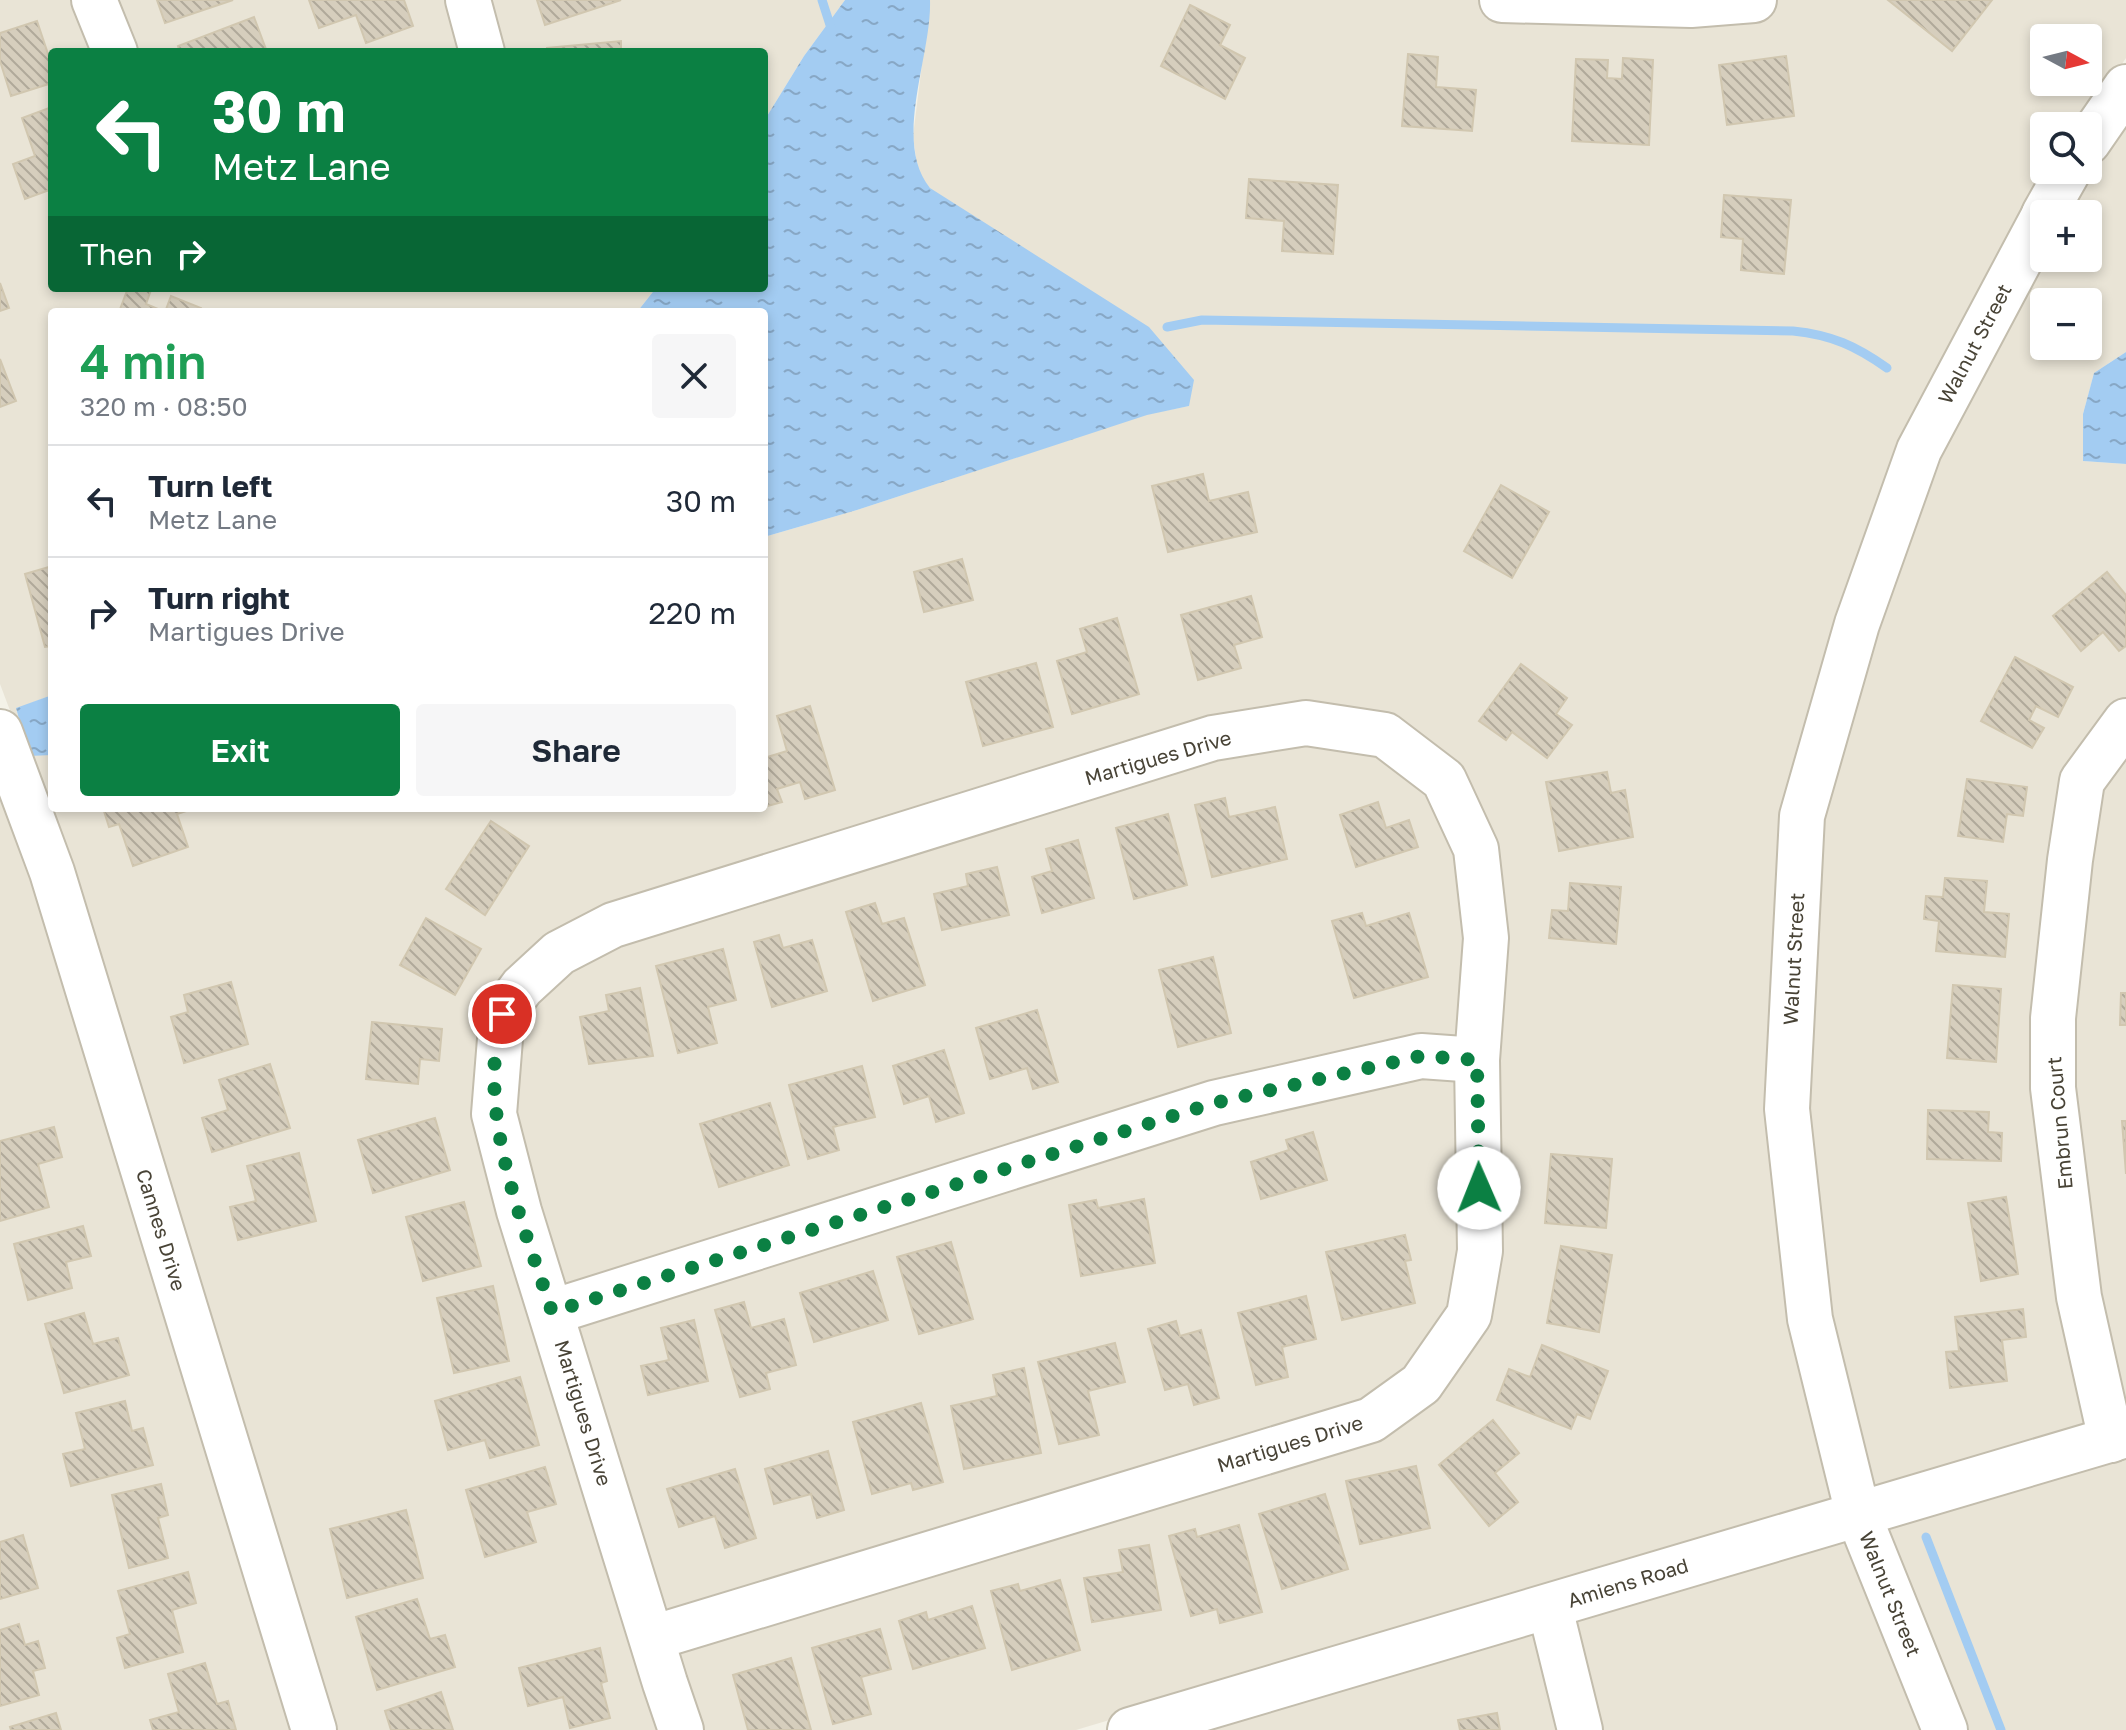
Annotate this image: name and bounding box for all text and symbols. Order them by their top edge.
north arrow [2030,24,2102,96]
map controls [2030,24,2102,360]
text: 30 m [212,77,346,144]
icon: left [80,80,184,184]
button: search [2030,112,2102,184]
text: Metz Lane [212,145,391,188]
button: + [2030,200,2102,272]
icon: right [169,232,213,276]
text: Then [80,236,153,272]
street label: Walnut Street [1932,279,2016,408]
button: − [2030,288,2102,360]
text: 4 min [80,332,206,390]
button: close [652,334,736,418]
text: 320 m · 08:50 [80,391,248,422]
text: Turn left [148,468,273,504]
icon: left [80,479,124,523]
text: 30 m [666,483,736,519]
text: Metz Lane [148,504,277,535]
text: Turn right [148,580,290,616]
icon: right [80,591,124,635]
text: 220 m [649,595,736,631]
text: Martigues Drive [148,616,345,647]
button: Exit [80,704,400,796]
button: Share [416,704,736,796]
street label: Martigues Drive [1082,725,1234,789]
street label: Walnut Street [1778,892,1808,1026]
pin [468,980,536,1048]
icon: arrive [480,992,524,1036]
street label: Embrun Court [2041,1056,2077,1191]
position arrow [1437,1146,1521,1230]
street label: Cannes Drive [132,1166,192,1294]
street label: Martigues Drive [550,1337,618,1489]
street label: Martigues Drive [1214,1409,1366,1477]
street label: Walnut Street [1855,1528,1927,1660]
street label: Amiens Road [1564,1552,1691,1612]

